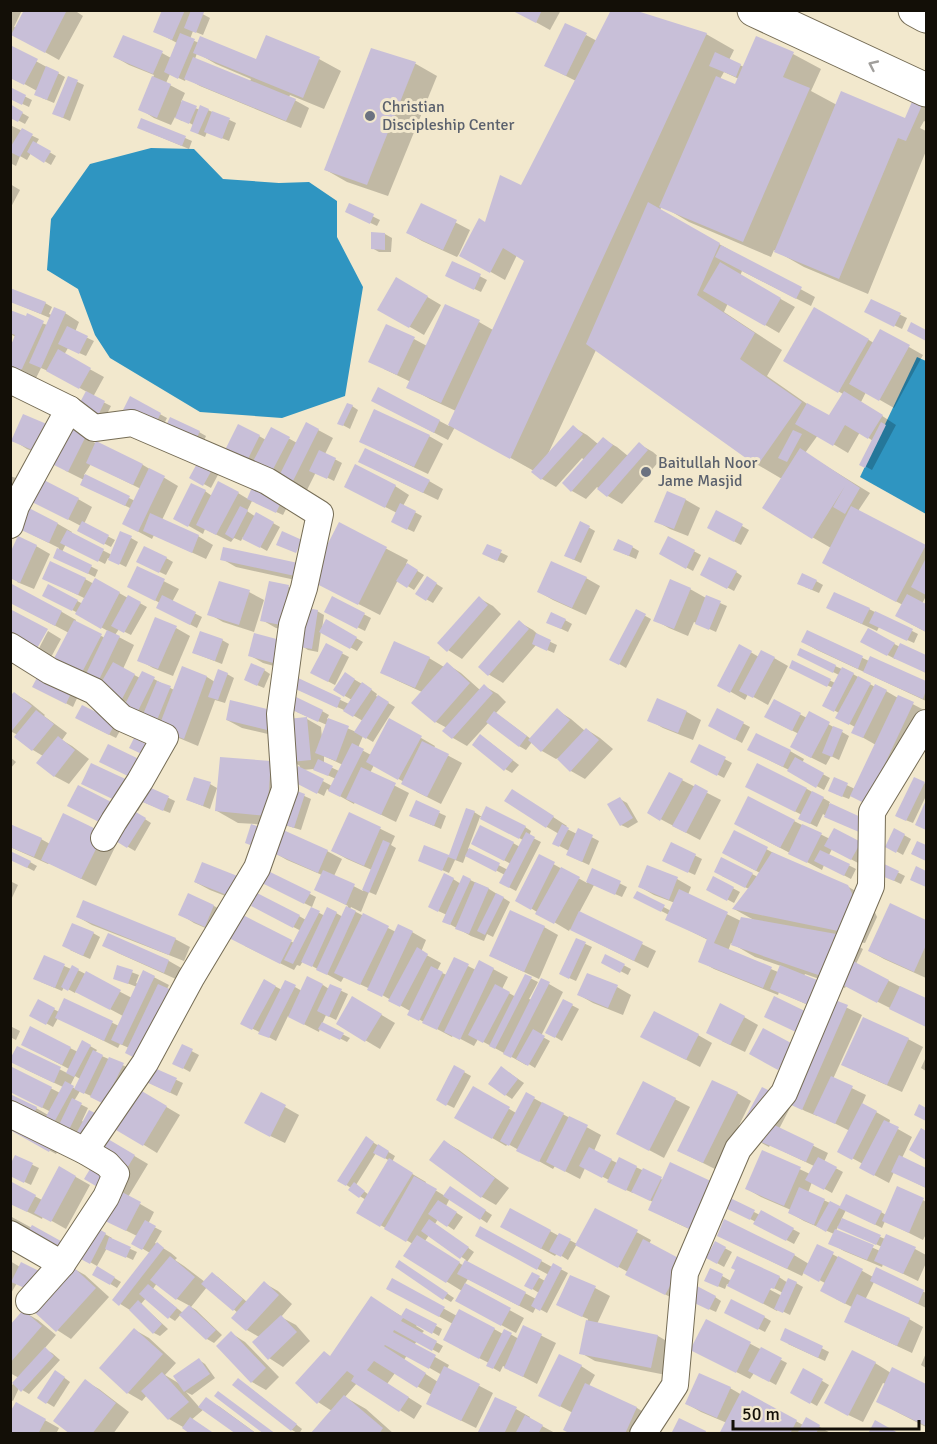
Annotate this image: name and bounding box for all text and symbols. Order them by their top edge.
one-way arrow [869,61,880,73]
place label: Christian Discipleship Center [382,97,515,135]
marker: Christian Discipleship Center [363,109,377,123]
place label: Baitullah Noor Jame Masjid [658,453,758,491]
marker: Baitullah Noor Jame Masjid [639,465,653,479]
scale bar [733,1393,919,1431]
text: 50 m [742,1403,780,1425]

